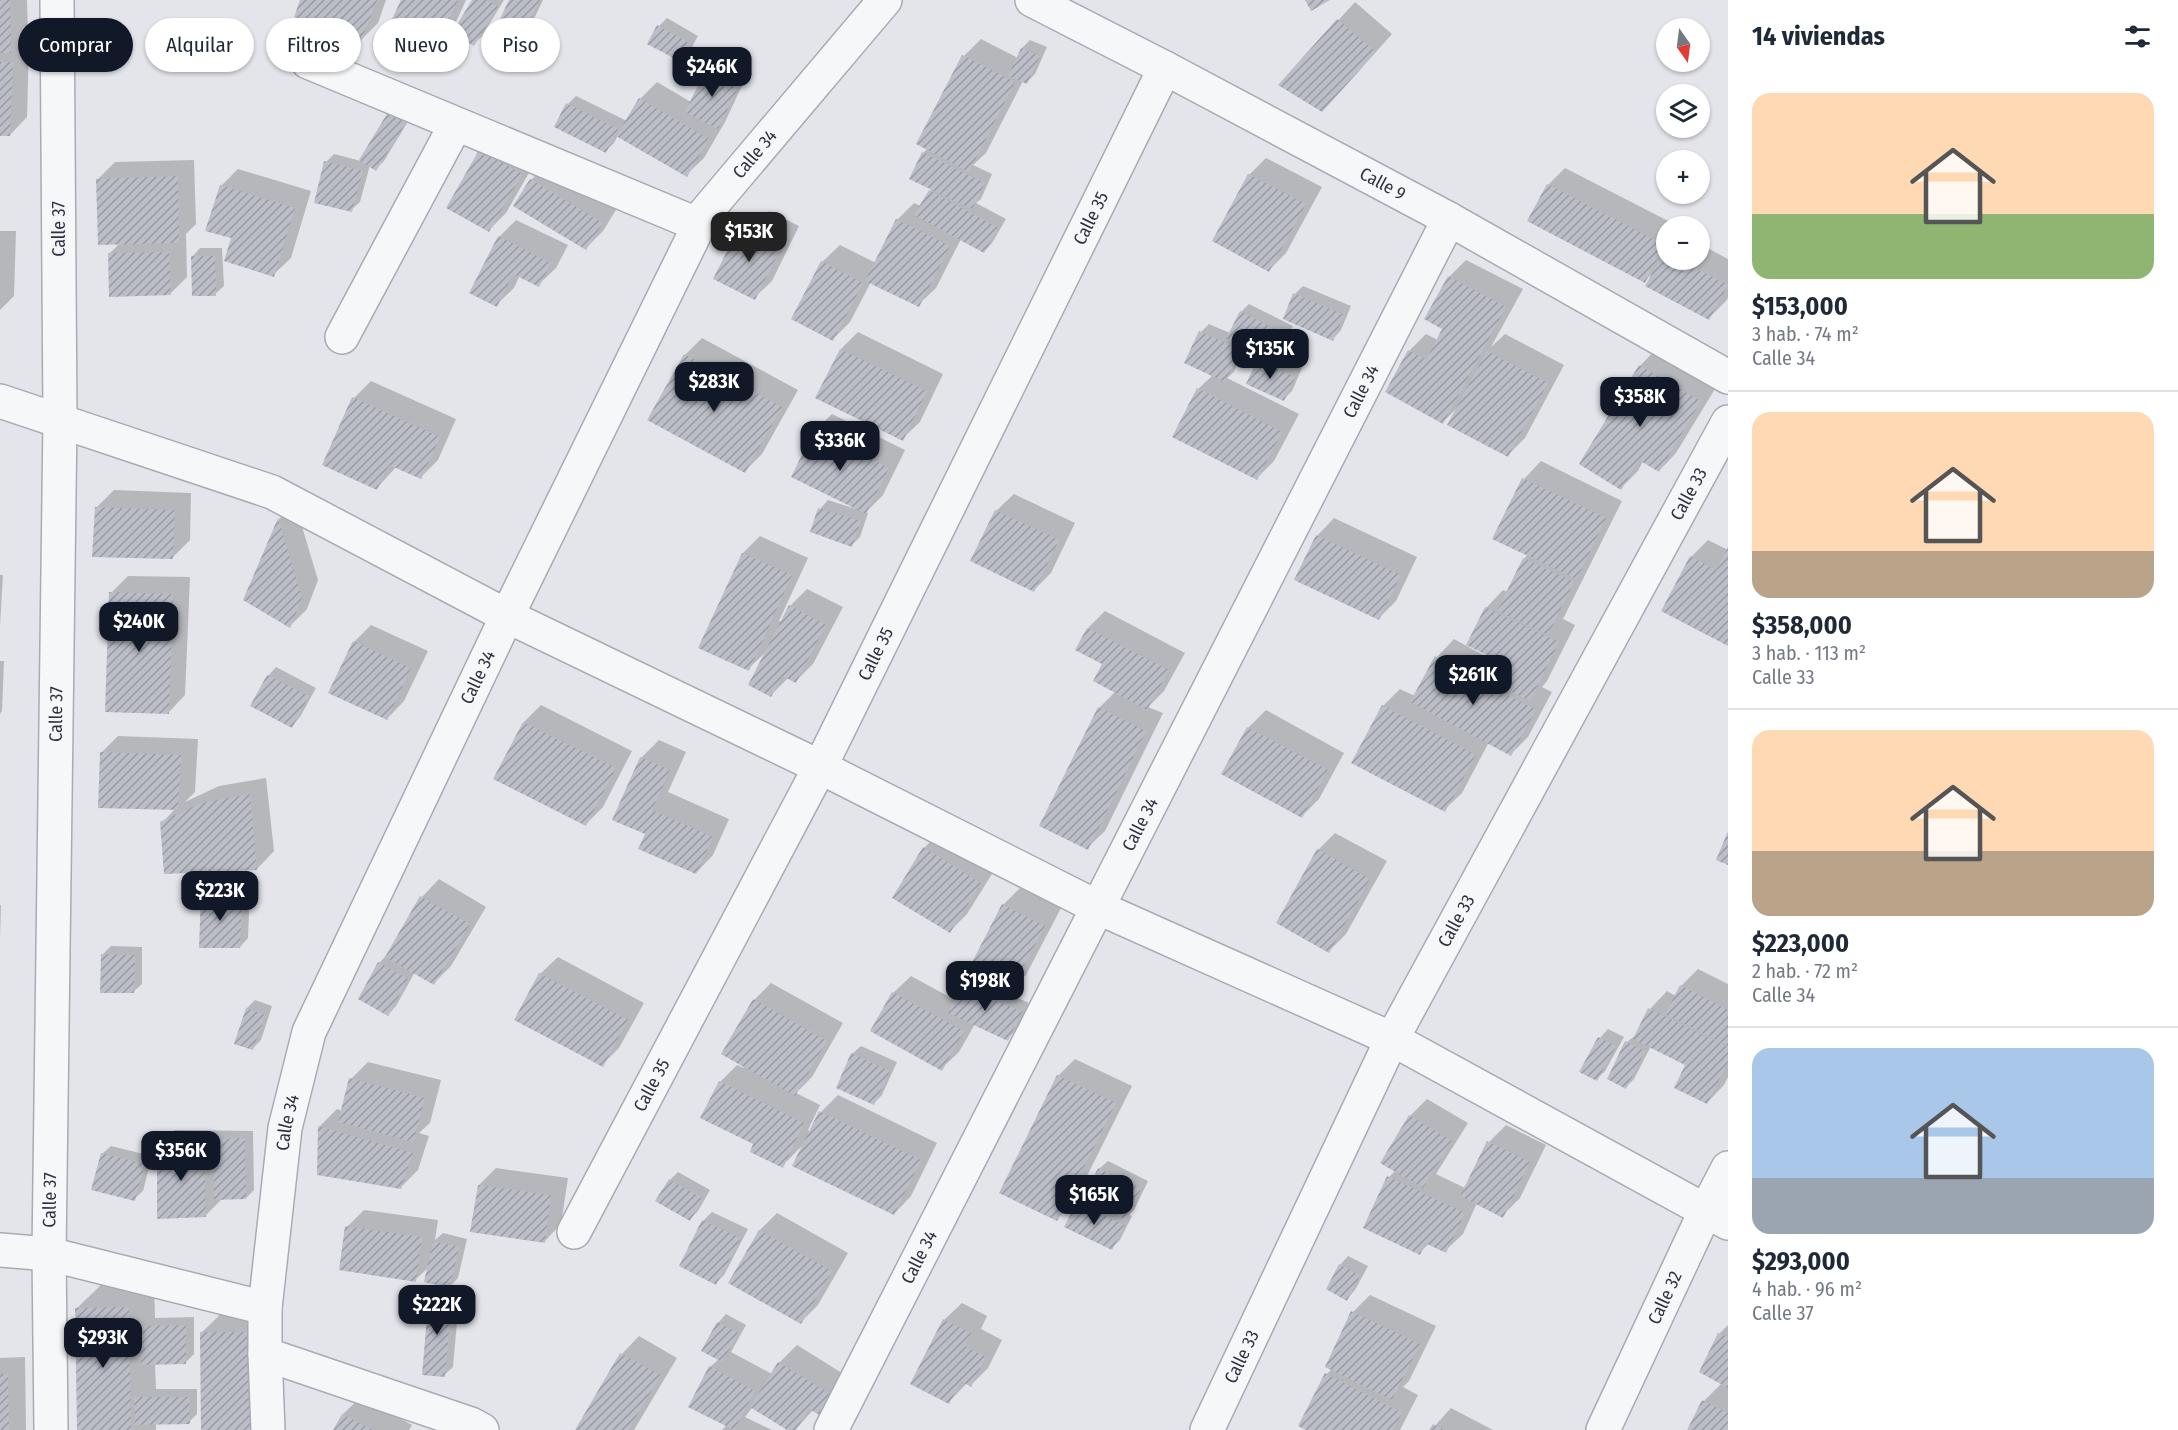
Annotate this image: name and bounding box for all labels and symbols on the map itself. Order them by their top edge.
north arrow [1656,18,1710,72]
pin: $246K [670,47,754,98]
street label: Calle 34 [728,125,782,183]
street label: Calle 9 [1356,163,1410,205]
street label: Calle 35 [1068,188,1113,248]
street label: Calle 37 [48,201,70,257]
pin: $153K [707,212,791,263]
pin: $135K [1228,329,1312,380]
street label: Calle 34 [1338,361,1384,422]
pin: $283K [672,362,756,413]
pin: $358K [1598,377,1682,428]
pin: $336K [798,421,882,472]
street label: Calle 33 [1666,464,1712,524]
pin: $240K [97,602,181,653]
street label: Calle 35 [853,624,898,684]
street label: Calle 34 [456,647,500,708]
pin: $261K [1431,655,1515,706]
street label: Calle 37 [45,686,67,742]
street label: Calle 34 [1117,794,1163,855]
pin: $223K [178,871,262,922]
street label: Calle 33 [1433,891,1479,951]
pin: $198K [943,961,1027,1012]
street label: Calle 35 [629,1055,675,1115]
street label: Calle 34 [272,1092,304,1152]
pin: $356K [139,1131,223,1182]
street label: Calle 37 [38,1172,61,1228]
pin: $165K [1052,1175,1136,1226]
street label: Calle 34 [896,1227,942,1288]
street label: Calle 32 [1643,1268,1687,1328]
pin: $222K [395,1285,479,1336]
pin: $293K [61,1318,145,1369]
street label: Calle 33 [1220,1327,1264,1387]

